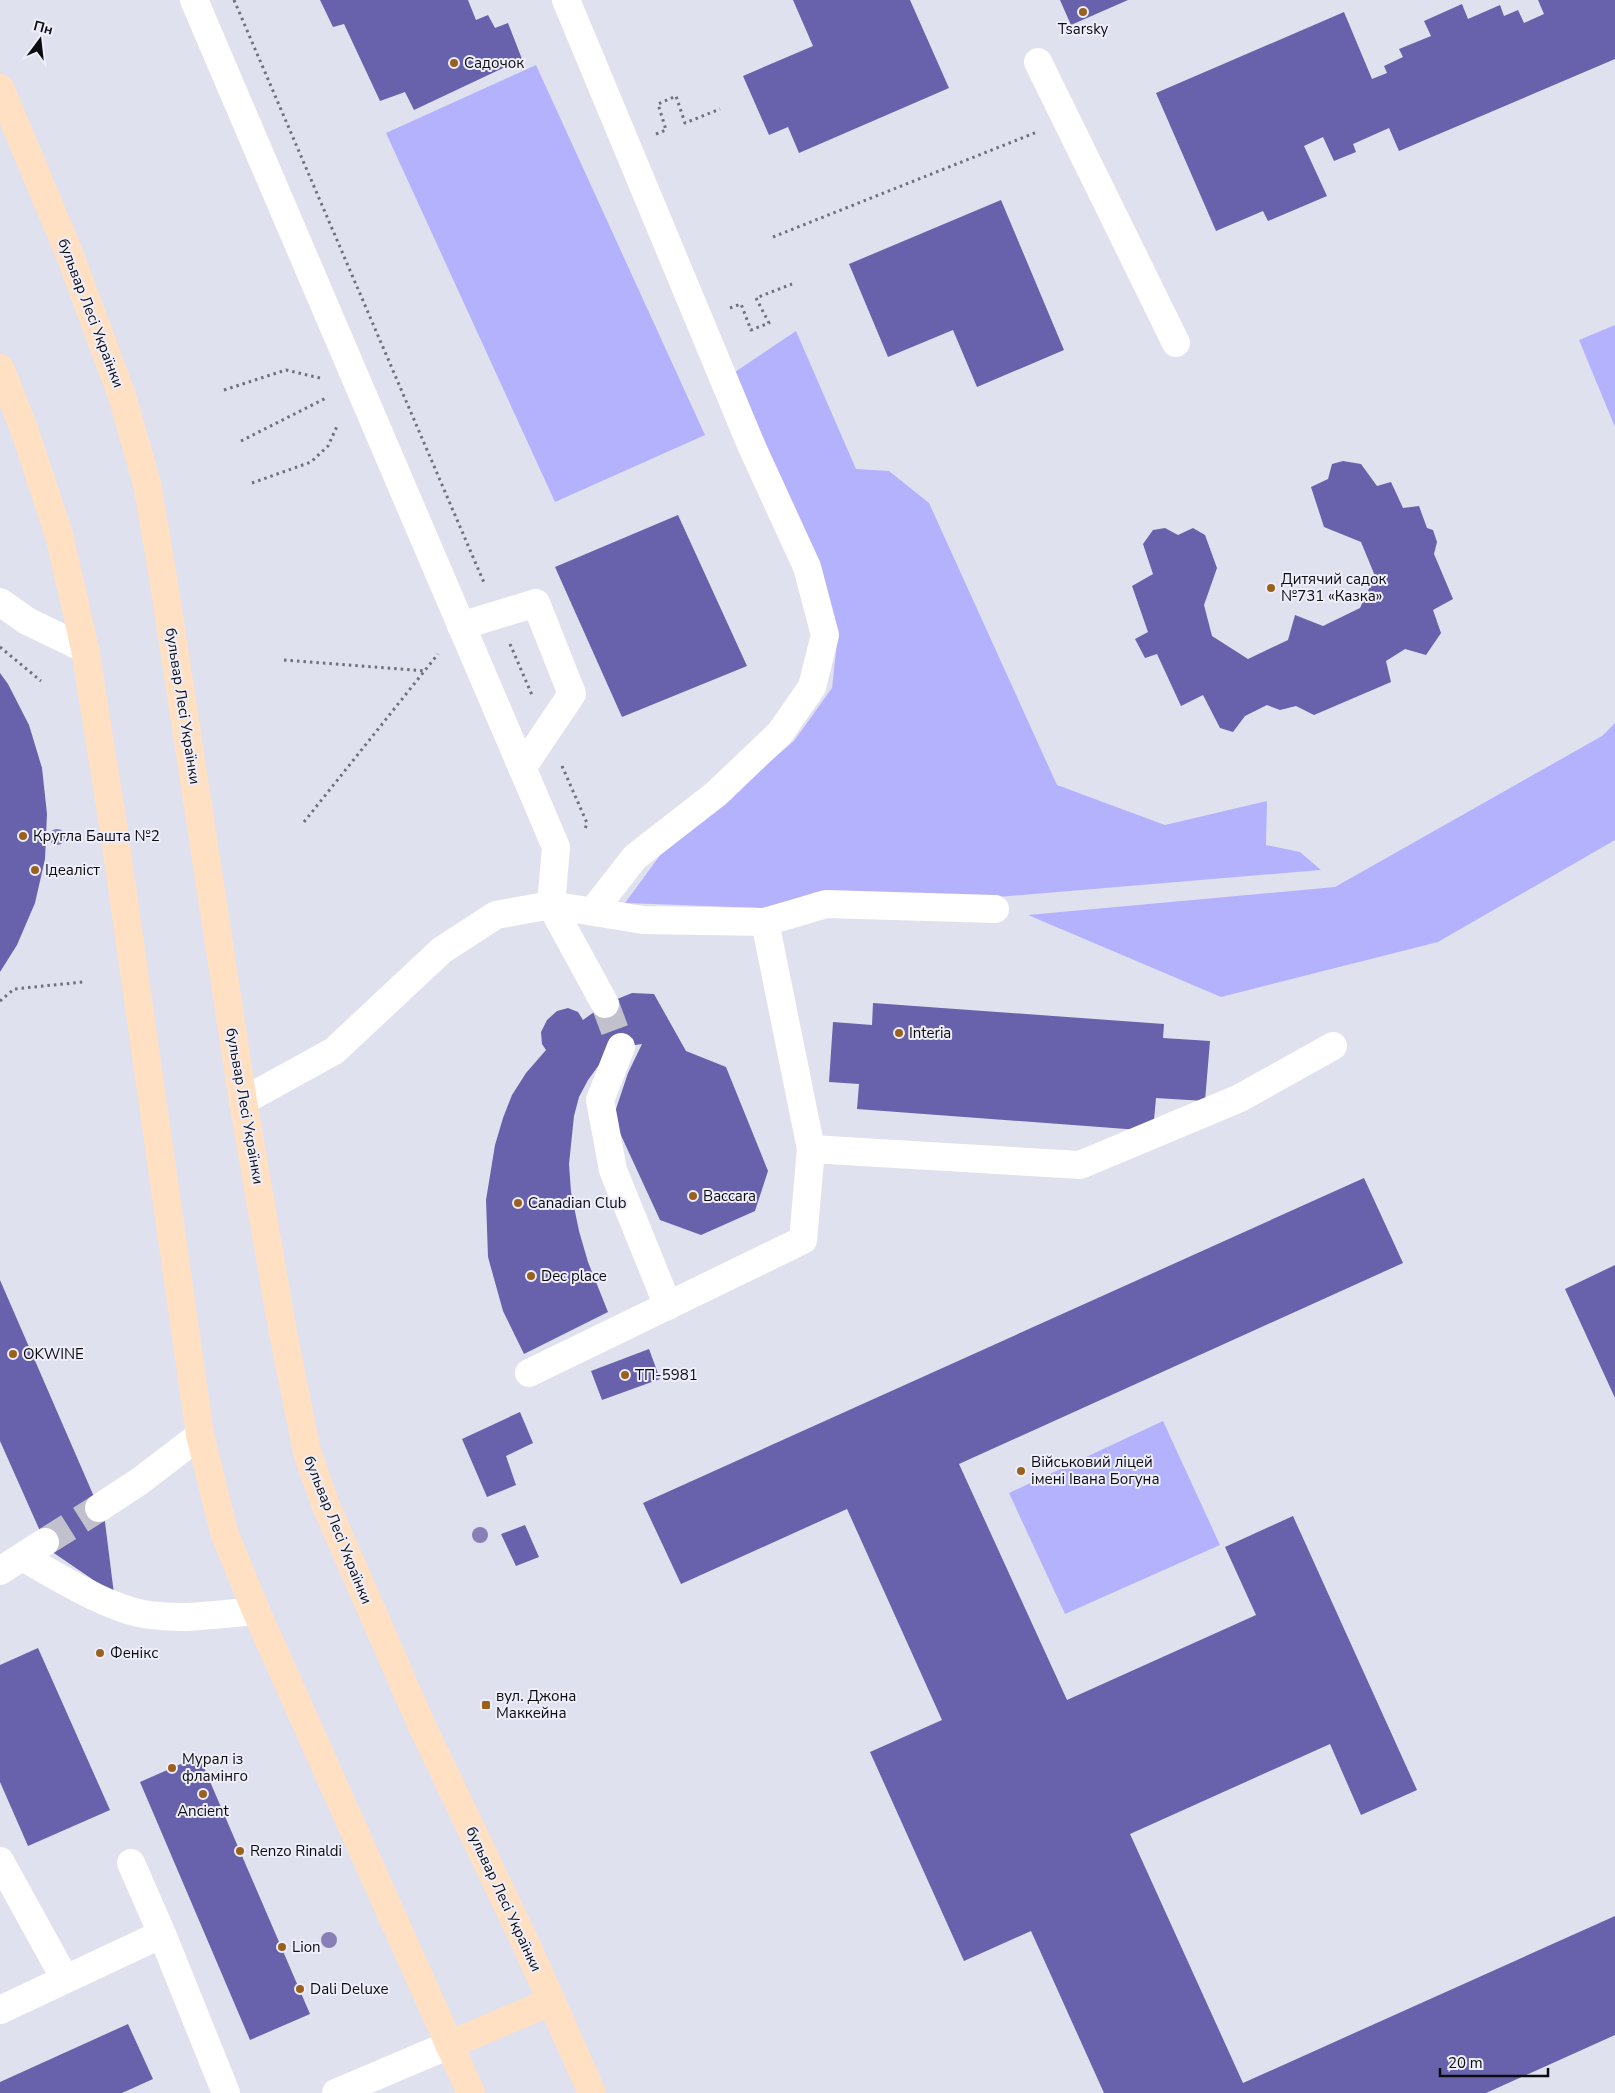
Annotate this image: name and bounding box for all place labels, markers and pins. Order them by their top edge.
marker: Tsarsky [1077,6,1089,18]
place label: Tsarsky [1058,19,1109,39]
place label: Садочок [464,53,524,73]
marker: Садочок [448,57,460,69]
place label: Дитячий садок №731 «Казка» [1281,569,1386,606]
marker: Дитячий садок №731 «Казка» [1265,582,1277,594]
place label: Кругла Башта №2 [33,826,160,846]
marker: Кругла Башта №2 [17,830,29,842]
place label: Ідеаліст [45,860,100,880]
marker: Ідеаліст [29,864,41,876]
place label: Interia [909,1023,951,1043]
marker: Interia [893,1027,905,1039]
place label: Baccara [703,1186,756,1206]
marker: Baccara [687,1190,699,1202]
place label: Canadian Club [528,1193,627,1213]
marker: Canadian Club [512,1197,524,1209]
place label: Dec place [541,1266,607,1286]
marker: Dec place [525,1270,537,1282]
place label: OKWINE [23,1344,84,1364]
marker: OKWINE [7,1348,19,1360]
place label: ТП-5981 [635,1365,698,1385]
marker: ТП-5981 [619,1369,631,1381]
place label: Військовий ліцей імені Івана Богуна [1031,1452,1159,1489]
marker: Військовий ліцей імені Івана Богуна [1015,1465,1027,1477]
place label: Фенікс [110,1643,158,1663]
marker: Фенікс [94,1647,106,1659]
place label: вул. Джона Маккейна [496,1686,576,1723]
marker: вул. Джона Маккейна [480,1699,492,1711]
place label: Мурал із фламінго [182,1749,248,1786]
marker: Мурал із фламінго [166,1762,178,1774]
marker: Ancient [197,1788,209,1800]
place label: Ancient [177,1801,230,1821]
place label: Renzo Rinaldi [250,1841,342,1861]
marker: Renzo Rinaldi [234,1845,246,1857]
place label: Lion [292,1937,321,1957]
marker: Lion [276,1941,288,1953]
place label: Dali Deluxe [310,1979,389,1999]
marker: Dali Deluxe [294,1983,306,1995]

